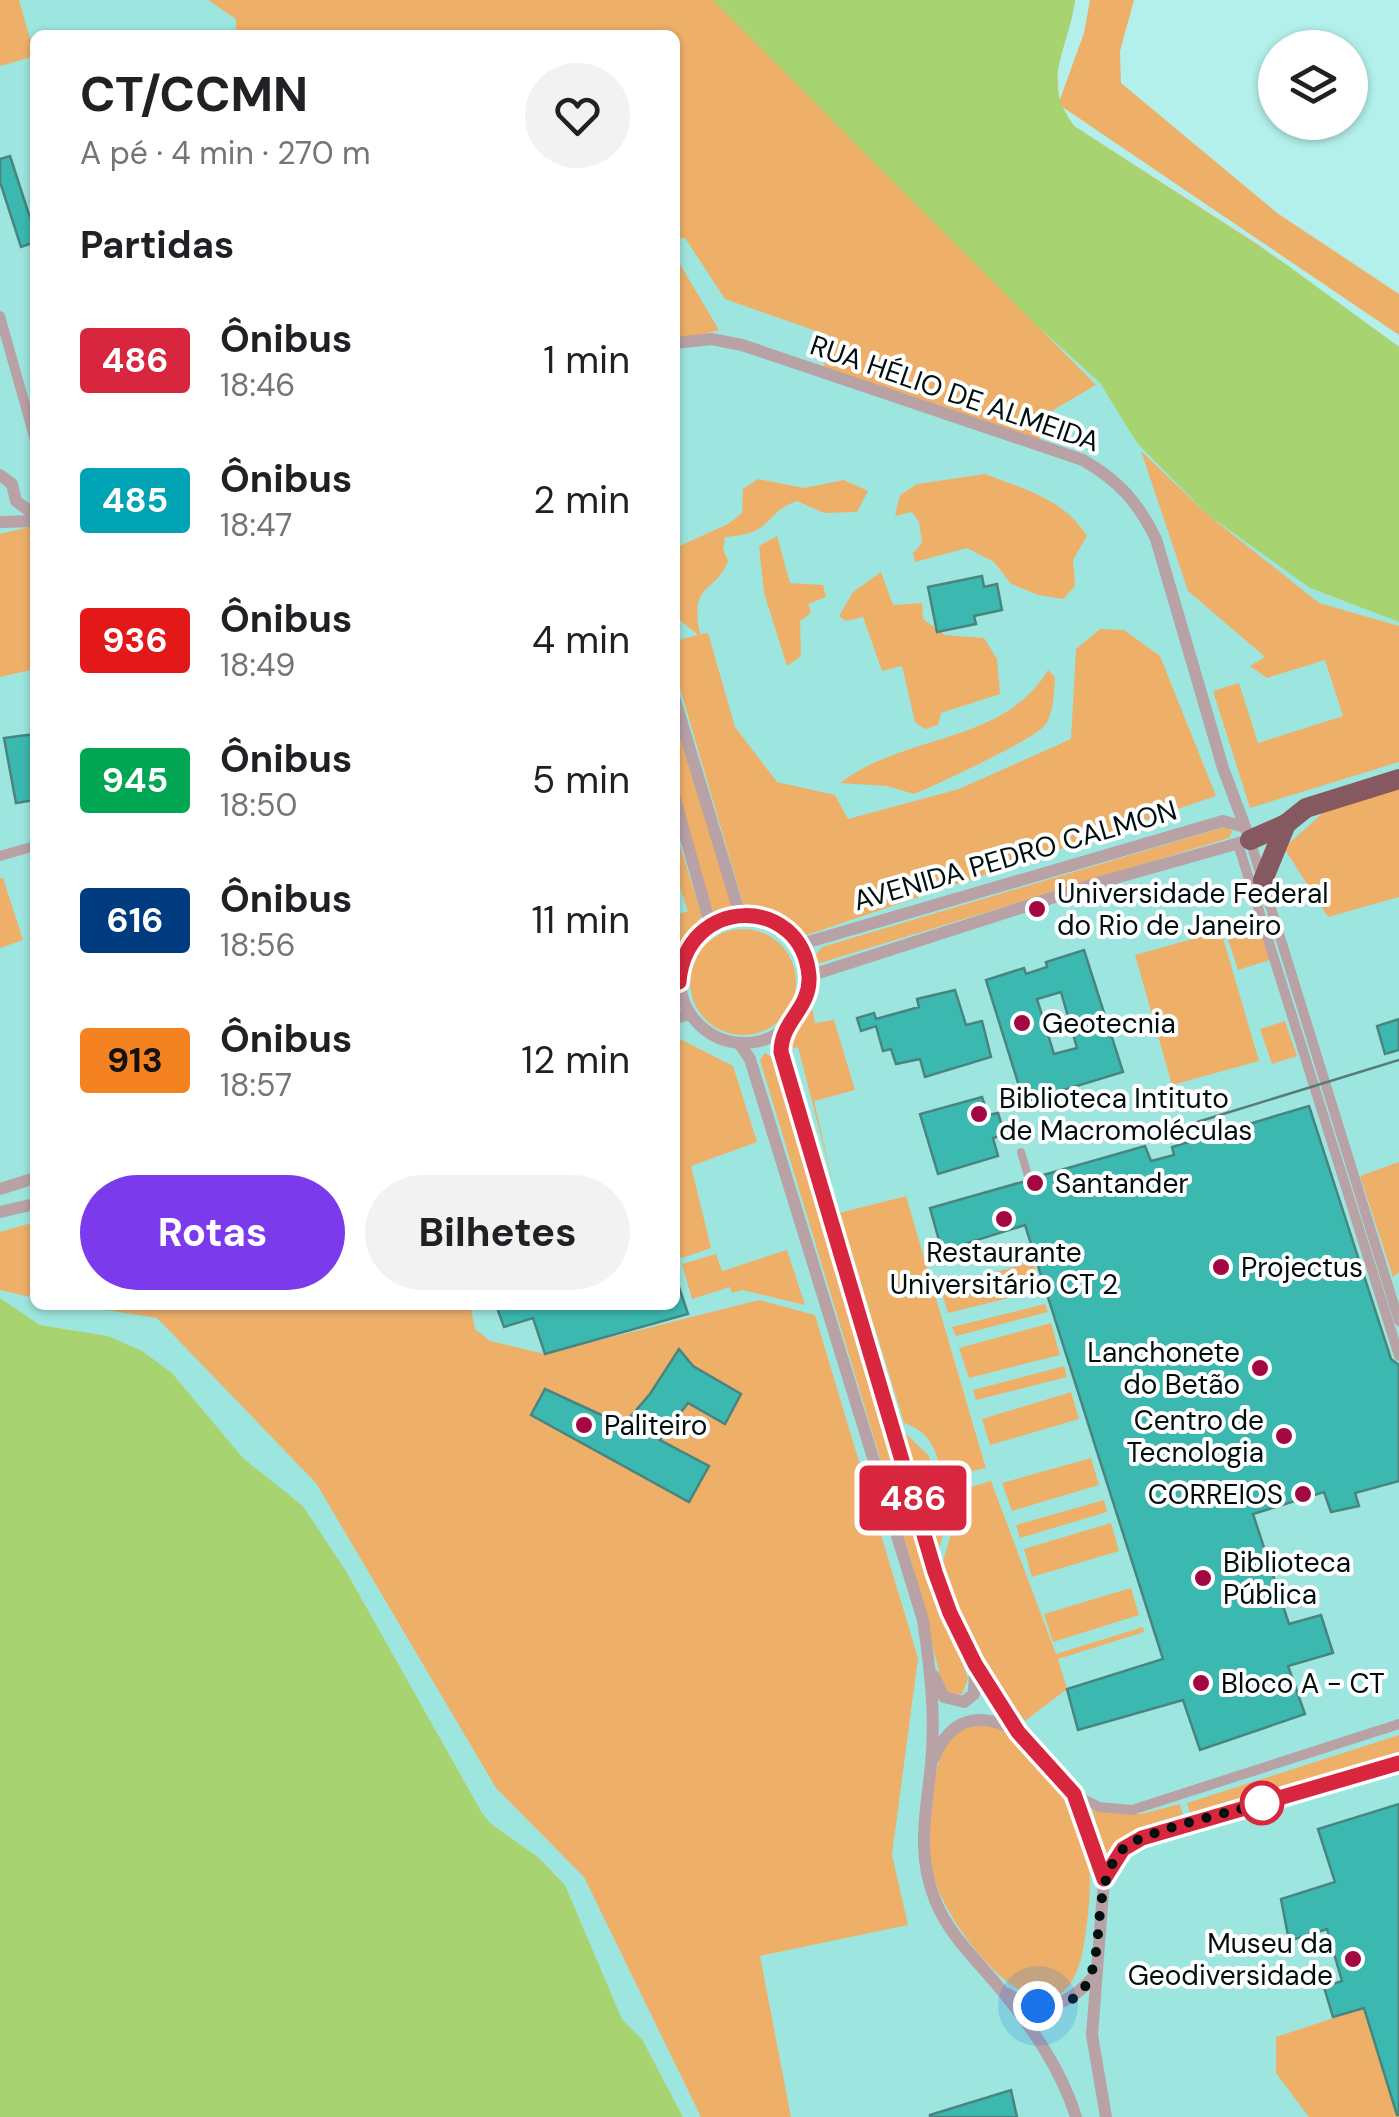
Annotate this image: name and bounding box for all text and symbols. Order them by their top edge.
map controls [1258,30,1368,140]
button: layers [1258,30,1368,140]
text: CT/CCMN [80,63,308,126]
button: heart [525,63,630,168]
text: A pé · 4 min · 270 m [80,132,371,174]
text: Partidas [80,220,234,270]
text: Ônibus [220,314,352,364]
street label: RUA HÉLIO DE ALMEIDA [805,327,1104,460]
text: 1 min [543,335,630,385]
text: 486 [101,337,169,383]
text: 18:46 [220,364,295,406]
text: Ônibus [220,454,352,504]
text: 2 min [533,475,630,525]
text: 485 [102,477,168,523]
text: 18:47 [220,504,292,546]
text: Ônibus [220,594,352,644]
text: 4 min [532,615,630,665]
text: 936 [102,617,168,663]
text: 18:49 [220,644,295,686]
text: Ônibus [220,734,352,784]
text: 5 min [532,755,630,805]
text: 945 [102,757,168,803]
text: 18:50 [220,784,297,826]
street label: AVENIDA PEDRO CALMON [849,792,1181,919]
text: Ônibus [220,874,352,924]
place label: Universidade Federal do Rio de Janeiro [1057,875,1329,944]
text: 11 min [531,895,630,945]
text: 616 [106,897,164,943]
marker: Universidade Federal do Rio de Janeiro [1026,898,1048,920]
text: 18:56 [220,924,296,966]
place label: Geotecnia [1042,1005,1176,1042]
marker: Geotecnia [1011,1012,1033,1034]
text: Ônibus [220,1014,352,1064]
text: 12 min [521,1035,630,1085]
text: 913 [107,1037,163,1083]
text: 18:57 [220,1064,292,1106]
place label: Biblioteca Intituto de Macromoléculas [999,1080,1252,1149]
marker: Biblioteca Intituto de Macromoléculas [968,1103,990,1125]
place label: Santander [1055,1165,1189,1202]
marker: Santander [1024,1172,1046,1194]
button: Rotas [80,1175,345,1290]
button: Bilhetes [365,1175,630,1290]
marker: Restaurante Universitário CT 2 [993,1208,1015,1230]
place label: Restaurante Universitário CT 2 [890,1234,1118,1303]
place label: Projectus [1241,1249,1363,1286]
marker: Projectus [1210,1256,1232,1278]
place label: Lanchonete do Betão [1087,1334,1240,1403]
marker: Lanchonete do Betão [1249,1357,1271,1379]
place label: Centro de Tecnologia [1126,1402,1264,1471]
place label: Paliteiro [604,1407,707,1444]
marker: Paliteiro [573,1414,595,1436]
marker: Centro de Tecnologia [1273,1425,1295,1447]
line badge: 486 [856,1466,970,1530]
text: 486 [879,1475,947,1521]
place label: CORREIOS [1148,1476,1283,1513]
marker: CORREIOS [1292,1483,1314,1505]
place label: Biblioteca Pública [1223,1544,1351,1613]
marker: Biblioteca Pública [1192,1567,1214,1589]
place label: Bloco A - CT [1221,1665,1385,1702]
marker: Bloco A - CT [1190,1672,1212,1694]
unlabelled marker [1241,1782,1283,1824]
place label: Museu da Geodiversidade [1128,1925,1333,1994]
marker: Museu da Geodiversidade [1342,1948,1364,1970]
your location [1013,1981,1063,2031]

